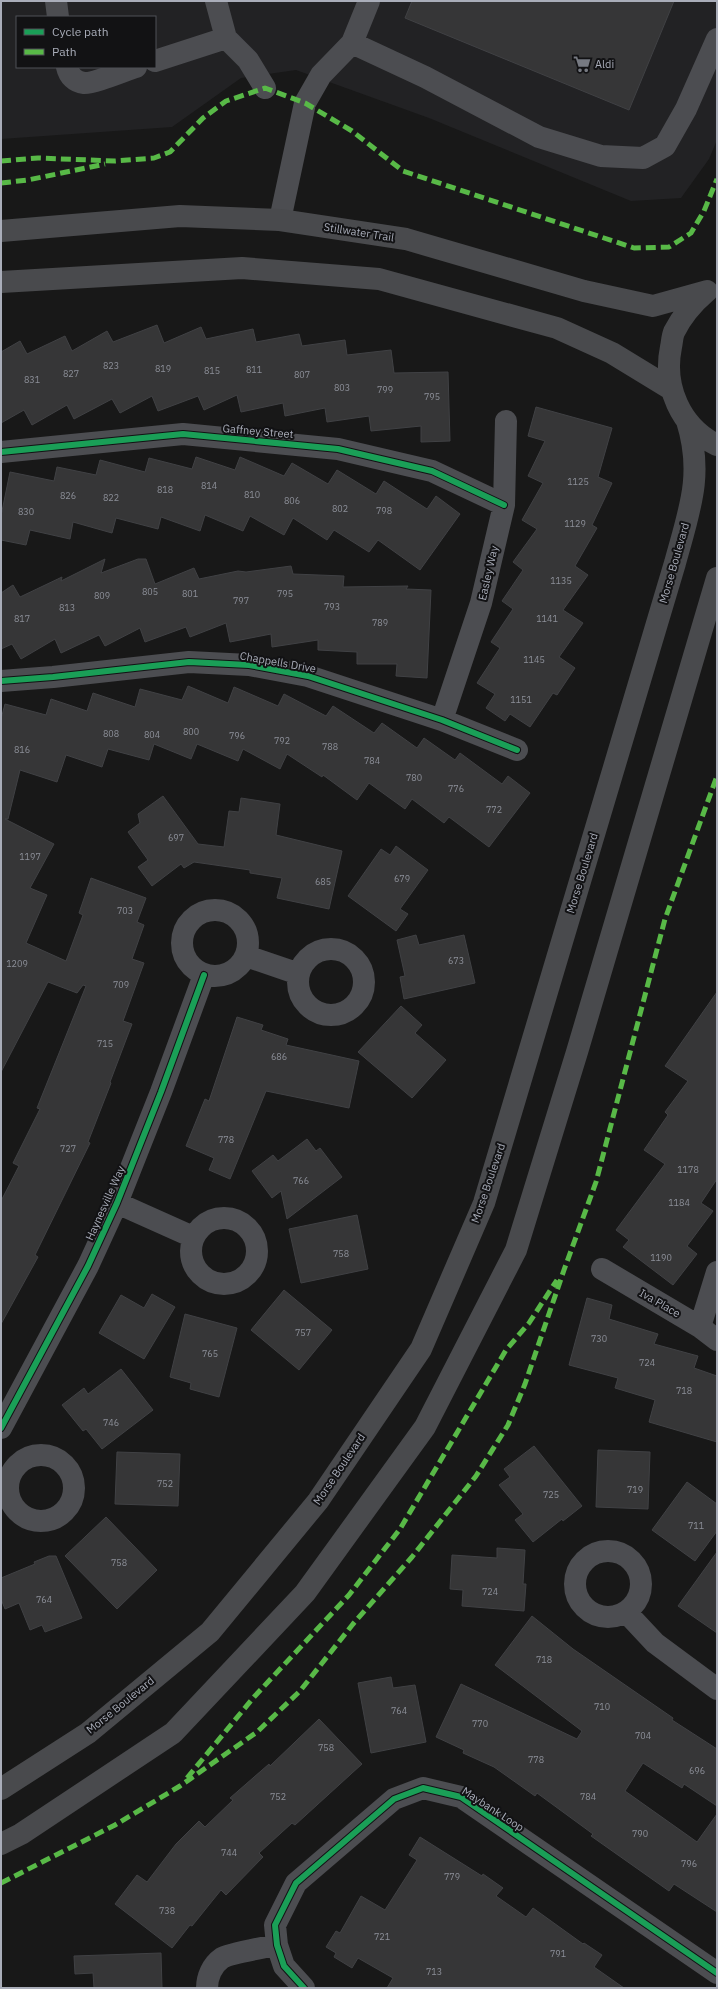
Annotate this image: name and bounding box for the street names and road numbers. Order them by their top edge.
street label: Stillwater Trail [323,220,395,244]
street label: Gaffney Street [222,421,294,441]
street label: Morse Boulevard [656,521,692,605]
street label: Easley Way [475,544,501,602]
street label: Chappells Drive [239,648,317,676]
street label: Morse Boulevard [563,831,601,915]
street label: Morse Boulevard [468,1141,508,1225]
street label: Haynesville Way [82,1163,128,1243]
street label: Iva Place [637,1286,683,1320]
street label: Morse Boulevard [310,1431,368,1507]
street label: Morse Boulevard [83,1673,157,1737]
street label: Maybank Loop [459,1784,527,1834]

